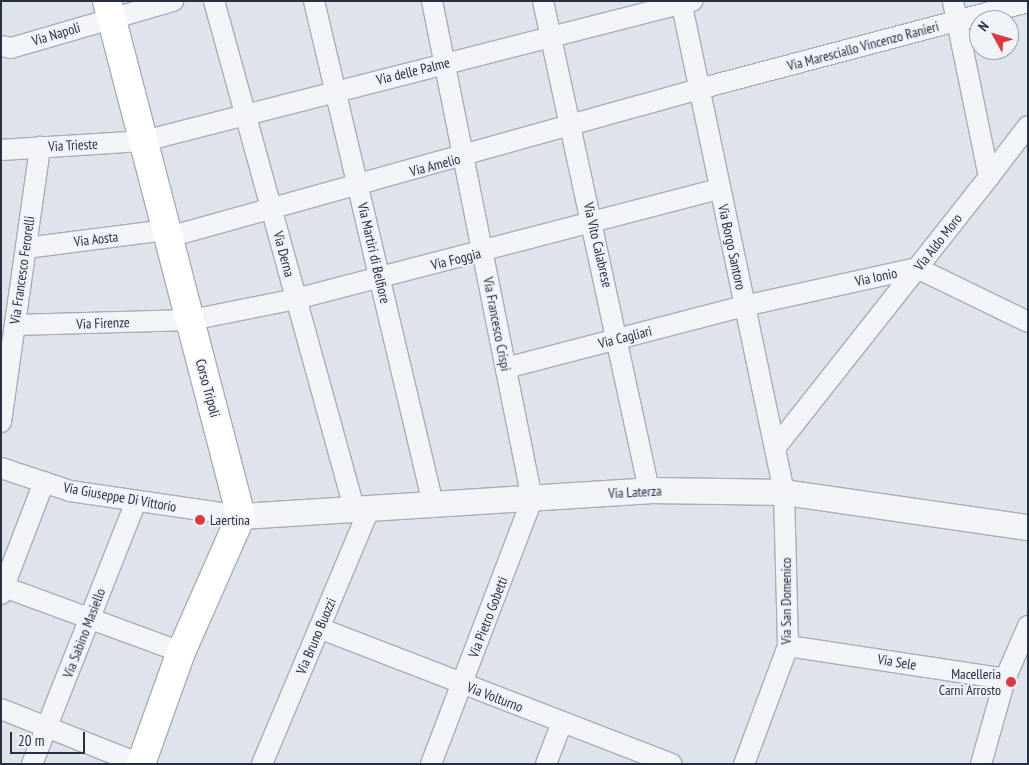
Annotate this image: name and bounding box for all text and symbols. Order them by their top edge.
north arrow [969,10,1019,60]
street label: Via Maresciallo Vincenzo Ranieri [785,18,941,74]
text: N [974,18,992,35]
street label: Via Napoli [30,19,82,49]
street label: Via delle Palme [375,54,451,88]
street label: Via Trieste [48,135,98,155]
street label: Via Amelio [408,150,462,180]
street label: Via Martiri di Belfiore [354,201,394,305]
street label: Via Vito Calabrese [580,201,616,289]
street label: Via Borgo Santoro [715,203,749,291]
street label: Via Aldo Moro [910,210,966,274]
street label: Via Francesco Ferorelli [6,215,38,325]
street label: Via Aosta [73,228,119,250]
street label: Via Derna [270,229,298,279]
street label: Via Foggia [429,245,483,273]
street label: Via Ionio [853,264,899,290]
street label: Via Francesco Crispi [480,276,514,372]
street label: Via Firenze [76,314,130,332]
street label: Via Cagliari [596,322,654,352]
street label: Corso Tripoli [192,357,224,419]
street label: Via Giuseppe Di Vittorio [62,479,178,515]
street label: Via Laterza [608,482,662,502]
place label: Laertina [210,512,250,528]
marker: Laertina [194,514,206,526]
street label: Via San Domenico [778,557,794,645]
street label: Via Pietro Gobetti [465,574,511,660]
street label: Via Sabino Masiello [59,586,109,680]
street label: Via Bruno Buozzi [292,595,340,677]
street label: Via Sele [876,651,918,673]
place label: Macelleria Carni Arrosto [938,666,1001,699]
marker: Macelleria Carni Arrosto [1005,676,1017,688]
street label: Via Volturno [464,679,526,715]
scale bar [12,722,88,754]
text: 20 m [18,731,44,750]

